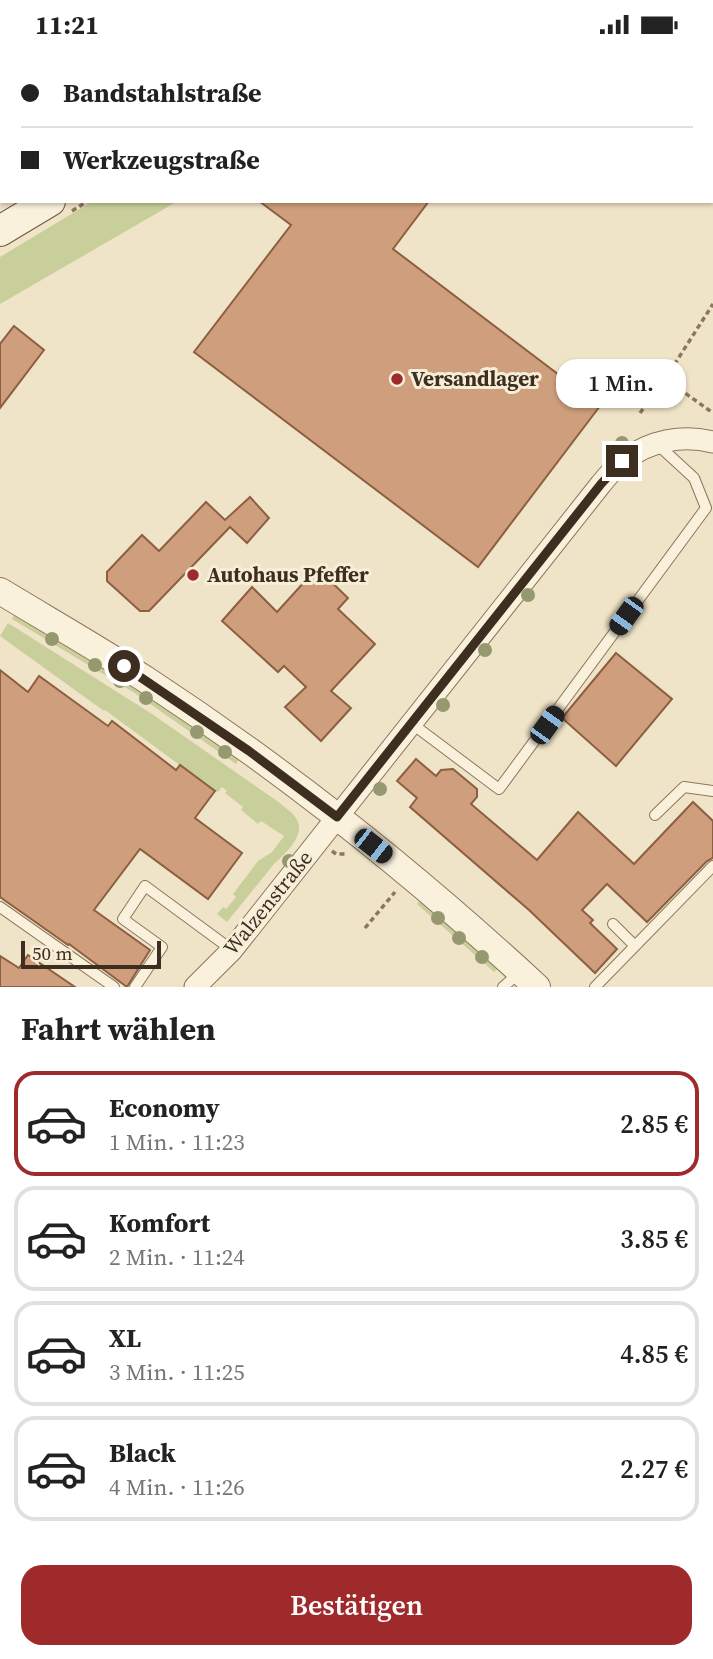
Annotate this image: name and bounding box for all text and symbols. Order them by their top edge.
text: 11:21 [35,7,99,43]
text: Bandstahlstraße [63,75,262,111]
text: Werkzeugstraße [63,142,260,178]
callout: 1 Min. [557,359,687,409]
place label: Versandlager [411,364,539,393]
text: 1 Min. [588,367,654,399]
marker: Versandlager [389,371,405,387]
route end [606,445,638,477]
place label: Autohaus Pfeffer [207,560,369,589]
marker: Autohaus Pfeffer [185,567,201,583]
car [606,593,647,639]
route start [108,650,140,682]
car [527,702,568,748]
car [350,825,397,867]
street label: Walzenstraße [216,844,319,961]
scale bar [21,938,161,970]
text: 50 m [32,940,73,966]
text: Fahrt wählen [21,1007,216,1051]
text: Economy [109,1090,220,1126]
icon: car [25,1092,88,1155]
text: 2.85 € [620,1106,688,1142]
text: 1 Min. · 11:23 [109,1126,245,1158]
text: Komfort [109,1205,210,1241]
icon: car [25,1207,88,1270]
text: 3.85 € [620,1221,688,1257]
text: 2 Min. · 11:24 [109,1241,245,1273]
text: XL [109,1320,141,1356]
icon: car [25,1322,88,1385]
text: 4.85 € [620,1336,688,1372]
text: 3 Min. · 11:25 [109,1356,245,1388]
text: Black [109,1435,176,1471]
icon: car [25,1437,88,1500]
text: 2.27 € [620,1451,688,1487]
text: 4 Min. · 11:26 [109,1471,245,1503]
button: Bestätigen [21,1565,692,1645]

